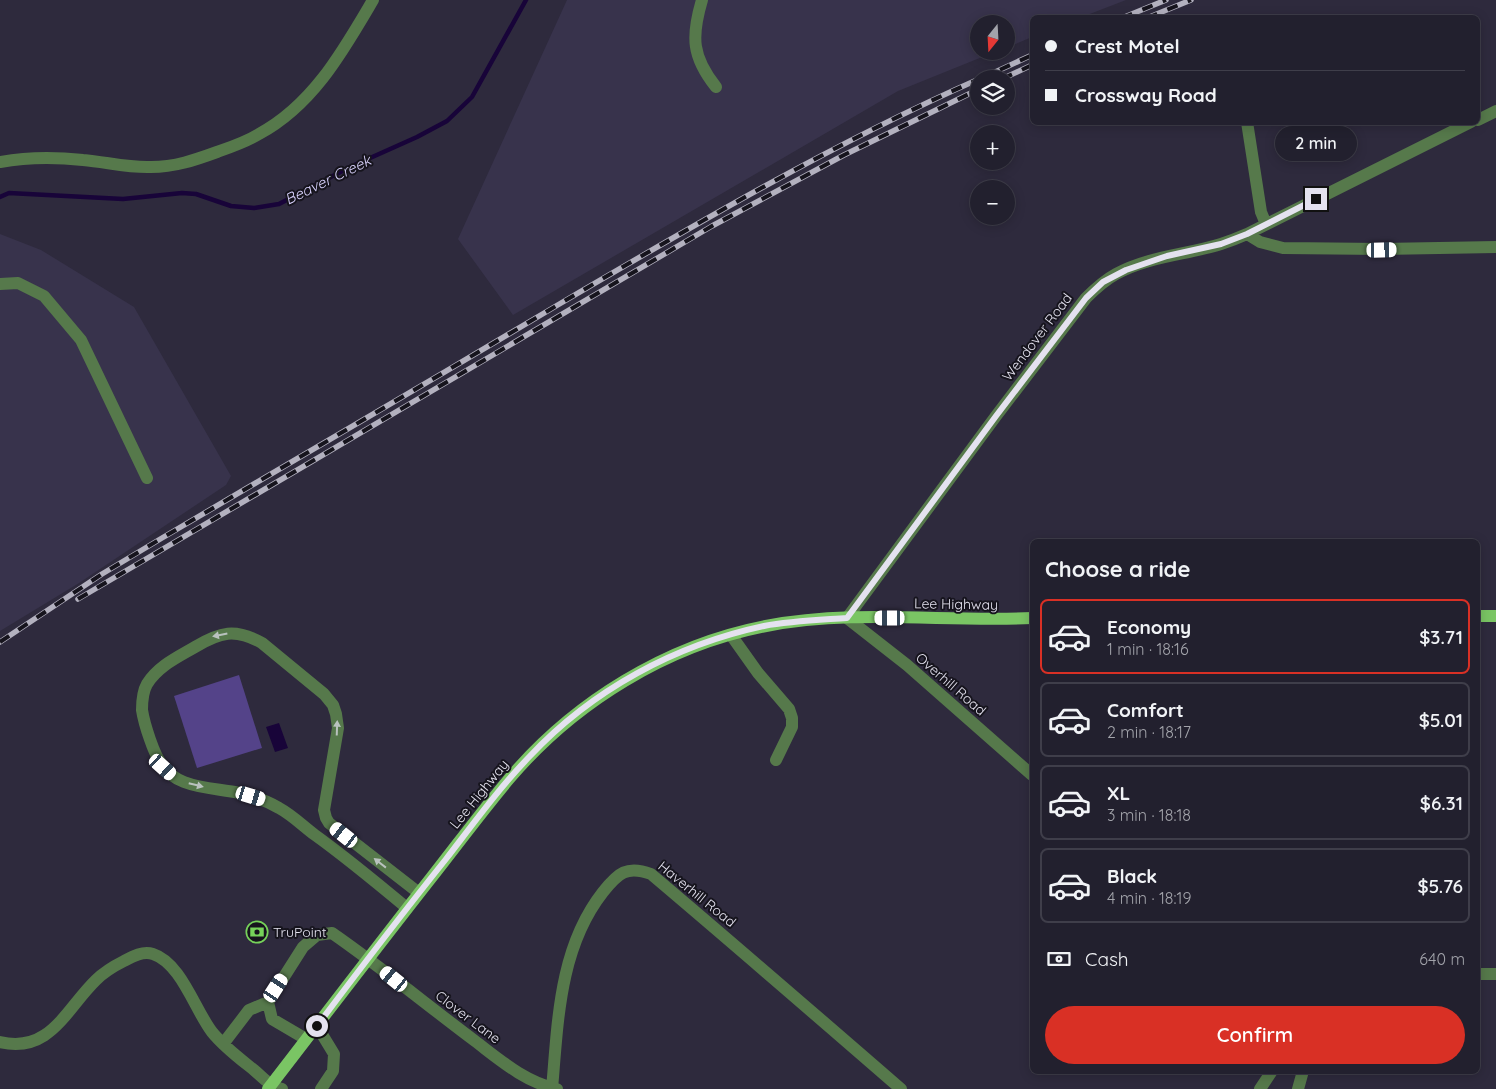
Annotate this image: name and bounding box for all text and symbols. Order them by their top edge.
north arrow [970,15,1015,60]
map controls [970,15,1015,225]
text: Crest Motel [1075,34,1180,58]
button: layers [970,70,1015,115]
text: Crossway Road [1075,83,1217,107]
button: + [970,125,1015,170]
callout: 2 min [1275,126,1357,162]
text: 2 min [1295,133,1337,153]
water label: Beaver Creek [282,150,376,209]
button: − [970,180,1015,225]
route end [1305,188,1327,210]
car [1366,242,1397,258]
street label: Wendover Road [998,289,1076,385]
text: Choose a ride [1045,555,1190,583]
street label: Lee Highway [914,594,998,614]
car [875,611,905,626]
icon: car [1047,614,1092,659]
text: Economy [1107,615,1191,639]
text: $3.71 [1419,625,1463,649]
one-way arrow [211,632,227,640]
text: 1 min · 18:16 [1107,639,1189,659]
street label: Overhill Road [912,649,990,719]
icon: car [1047,697,1092,742]
text: Comfort [1107,698,1184,722]
text: $5.01 [1419,708,1463,732]
one-way arrow [333,719,341,735]
text: 2 min · 18:17 [1107,722,1191,742]
car [146,751,179,783]
street label: Lee Highway [446,756,512,832]
icon: car [1047,780,1092,825]
one-way arrow [188,781,203,789]
text: XL [1107,781,1130,805]
car [234,784,267,808]
text: $6.31 [1420,791,1463,815]
text: 3 min · 18:18 [1107,805,1191,825]
car [327,820,360,850]
street label: Haverhill Road [654,857,740,931]
one-way arrow [374,858,387,869]
icon: car [1047,863,1092,908]
text: Black [1107,864,1157,888]
text: $5.76 [1417,874,1463,898]
text: 4 min · 18:19 [1107,888,1191,908]
bank icon: TruPoint [245,920,269,944]
place label: TruPoint [273,923,327,941]
icon: cash [1045,945,1073,973]
text: Cash [1085,947,1129,971]
text: 640 m [1419,949,1465,969]
car [377,964,410,994]
car [261,971,290,1005]
street label: Clover Lane [432,987,504,1047]
button: Confirm [1045,1006,1465,1064]
route start [306,1015,328,1037]

